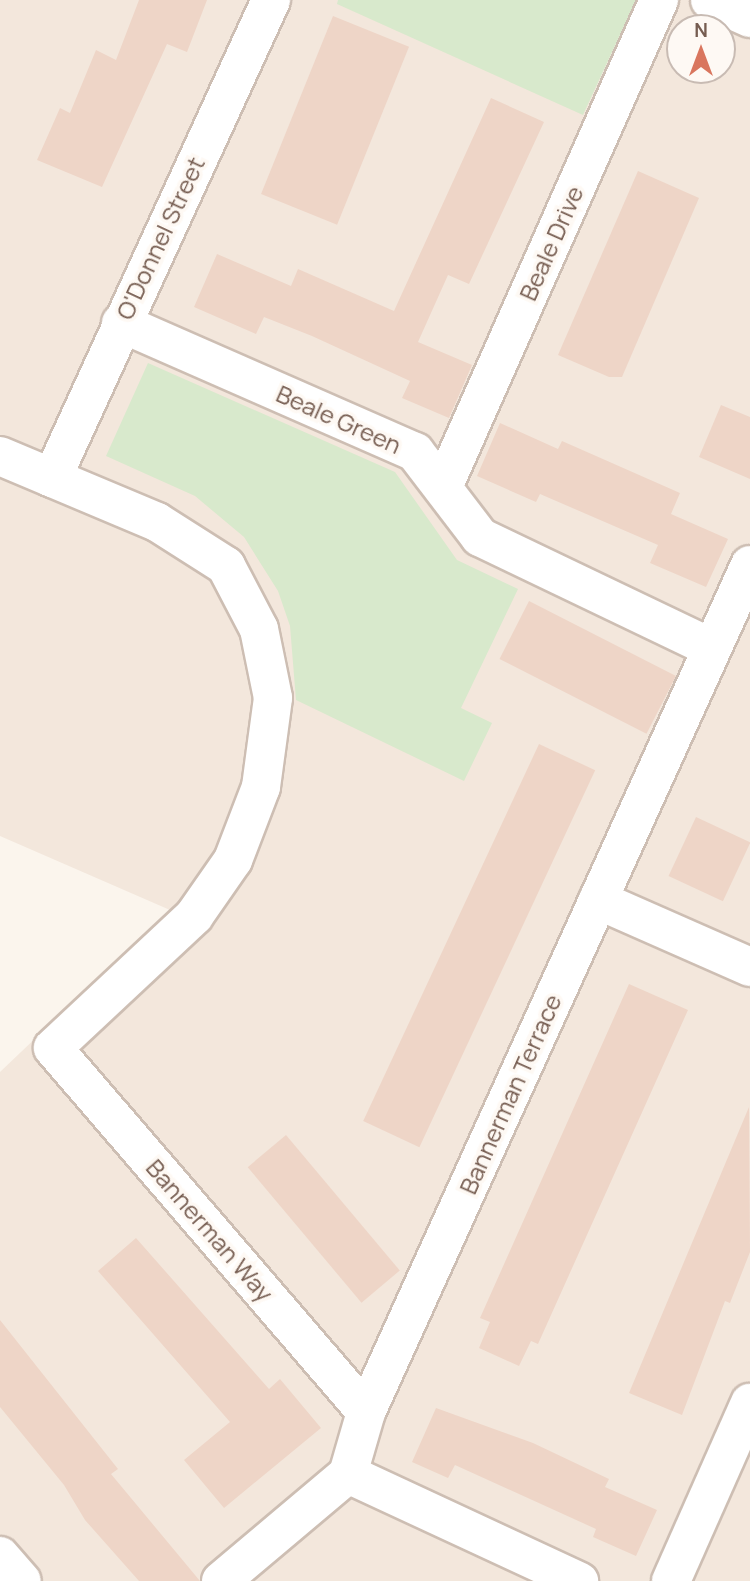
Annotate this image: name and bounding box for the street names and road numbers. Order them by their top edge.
street label: O'Donnel Street [110,152,210,324]
street label: Beale Drive [513,181,589,305]
street label: Beale Green [272,379,406,459]
street label: Bannerman Terrace [453,990,567,1198]
street label: Bannerman Way [141,1153,279,1307]

